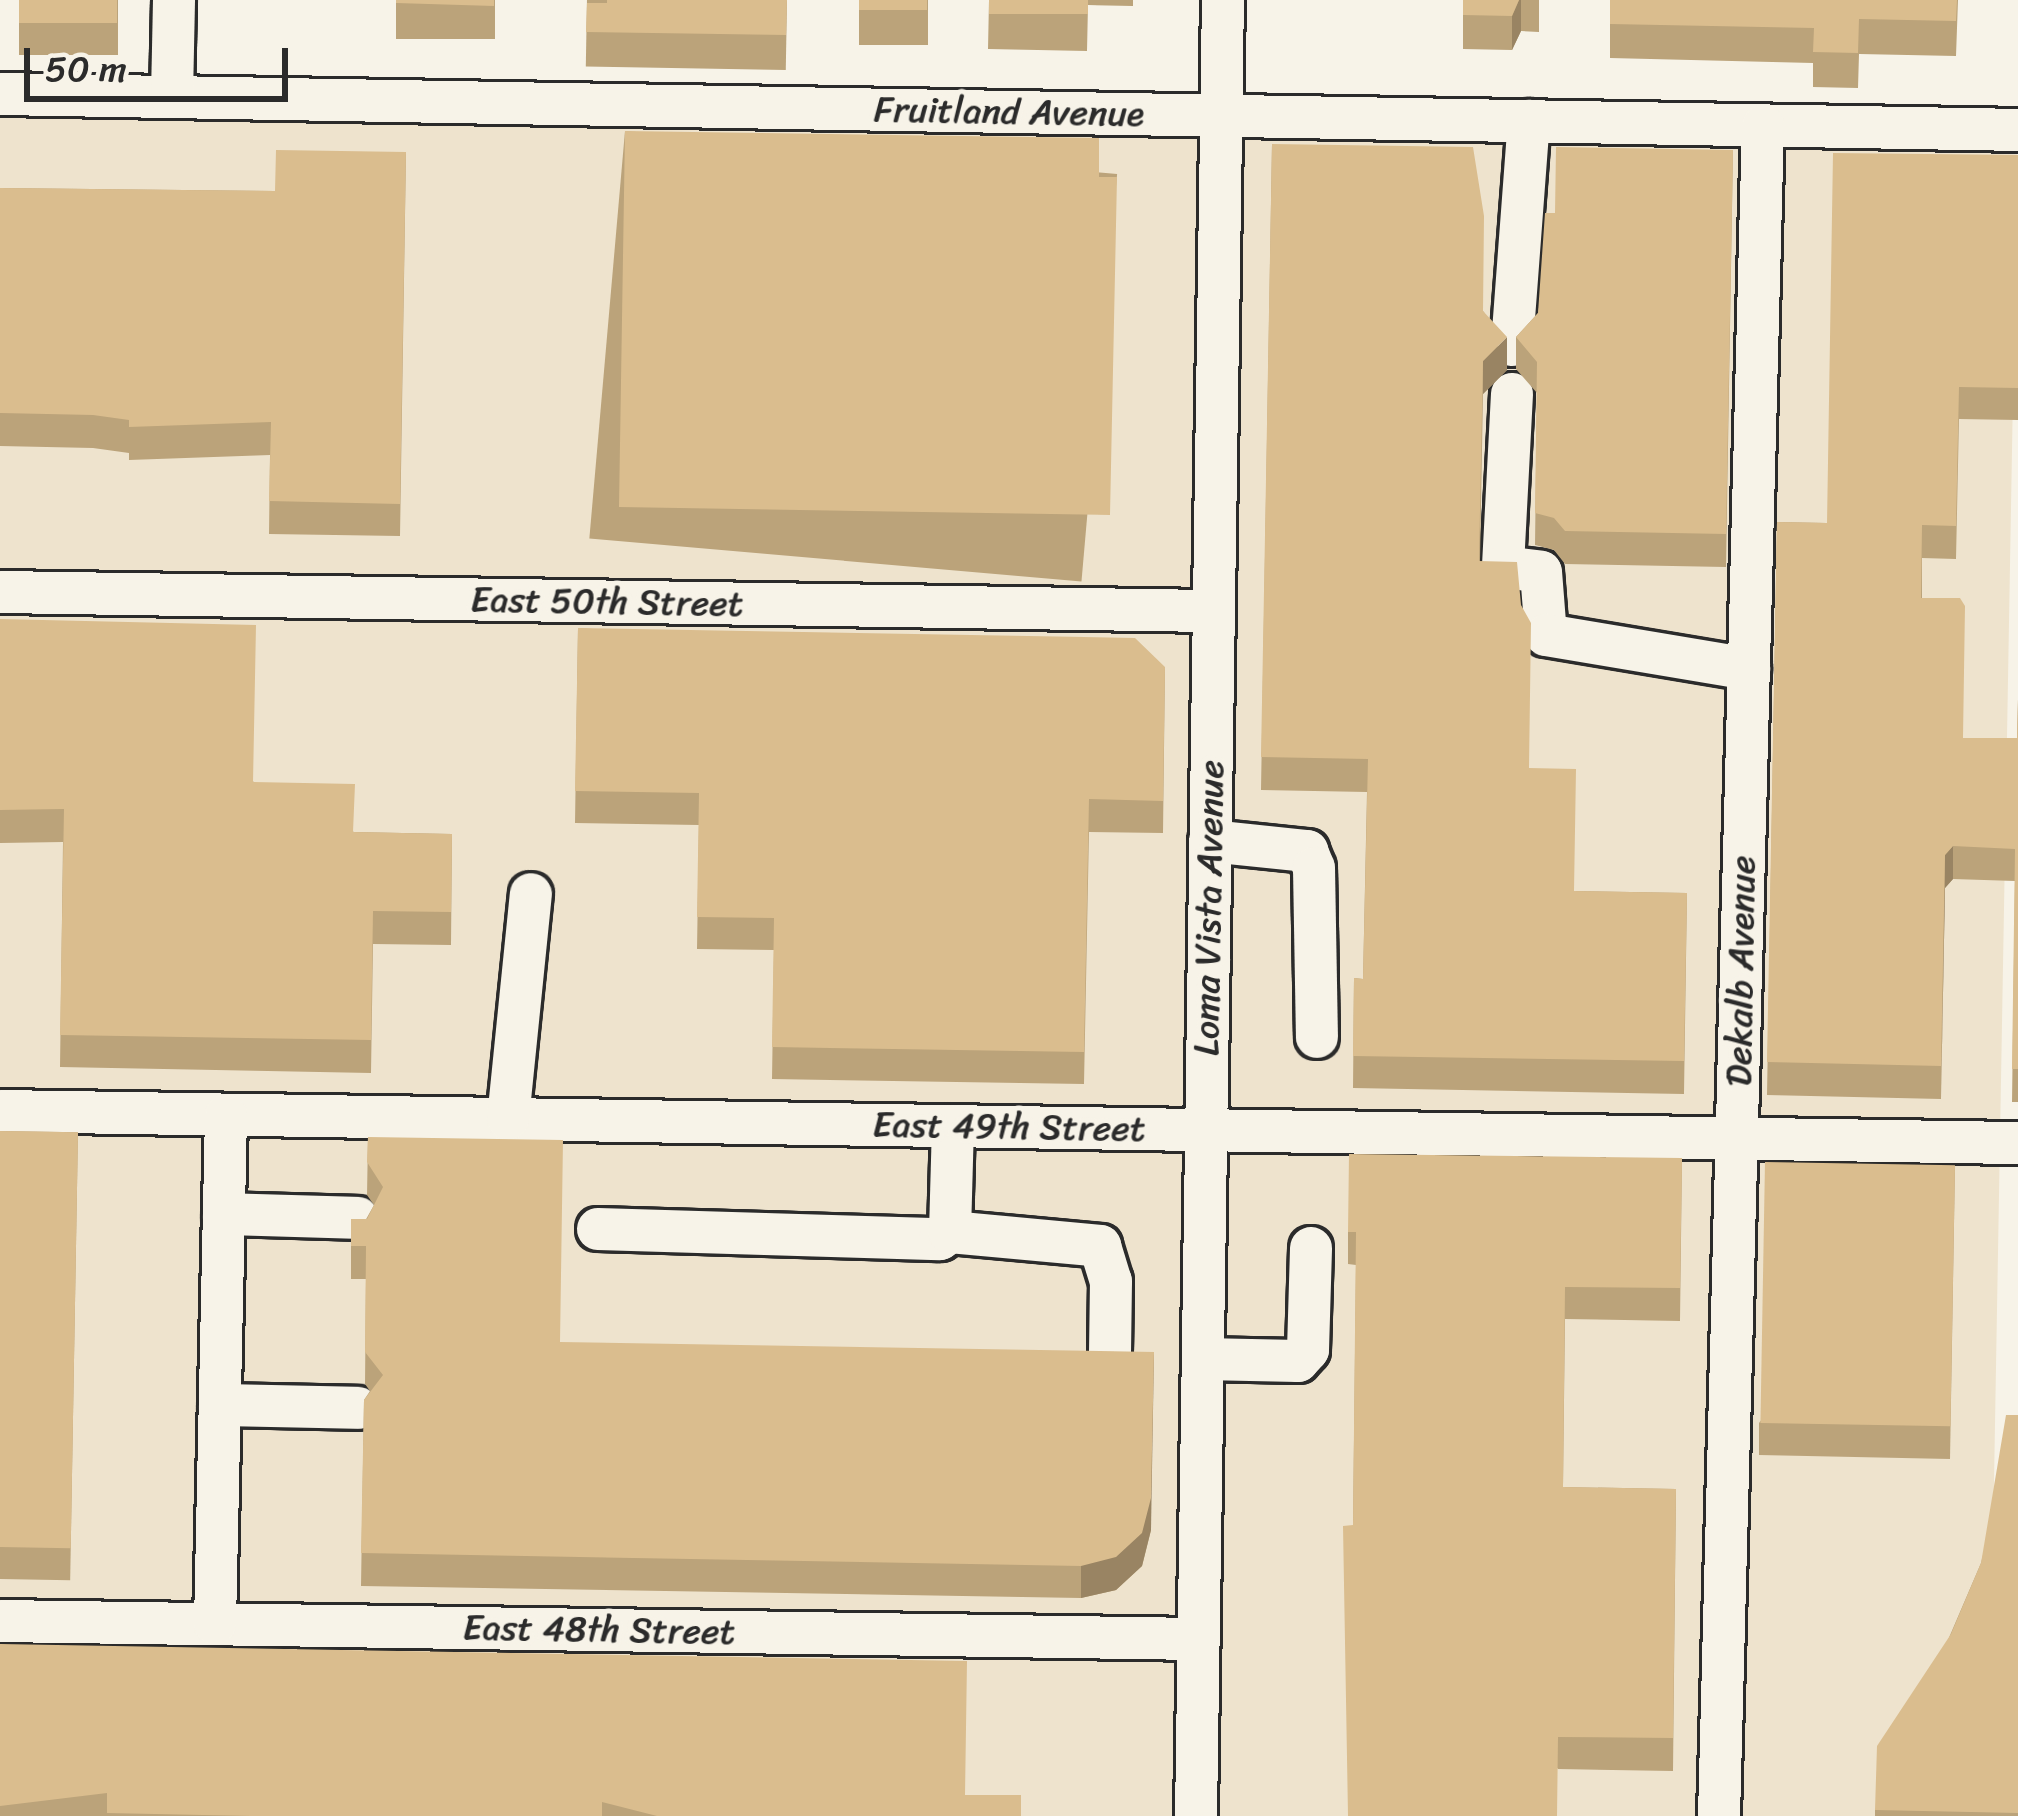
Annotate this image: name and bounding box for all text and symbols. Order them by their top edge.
scale bar [30,24,294,98]
text: 50 m [45,37,127,101]
street label: Fruitland Avenue [873,88,1145,136]
street label: East 50th Street [470,578,744,626]
street label: Loma Vista Avenue [1185,760,1233,1056]
street label: Dekalb Avenue [1717,855,1765,1087]
street label: East 49th Street [872,1103,1146,1151]
street label: East 48th Street [462,1606,736,1654]

